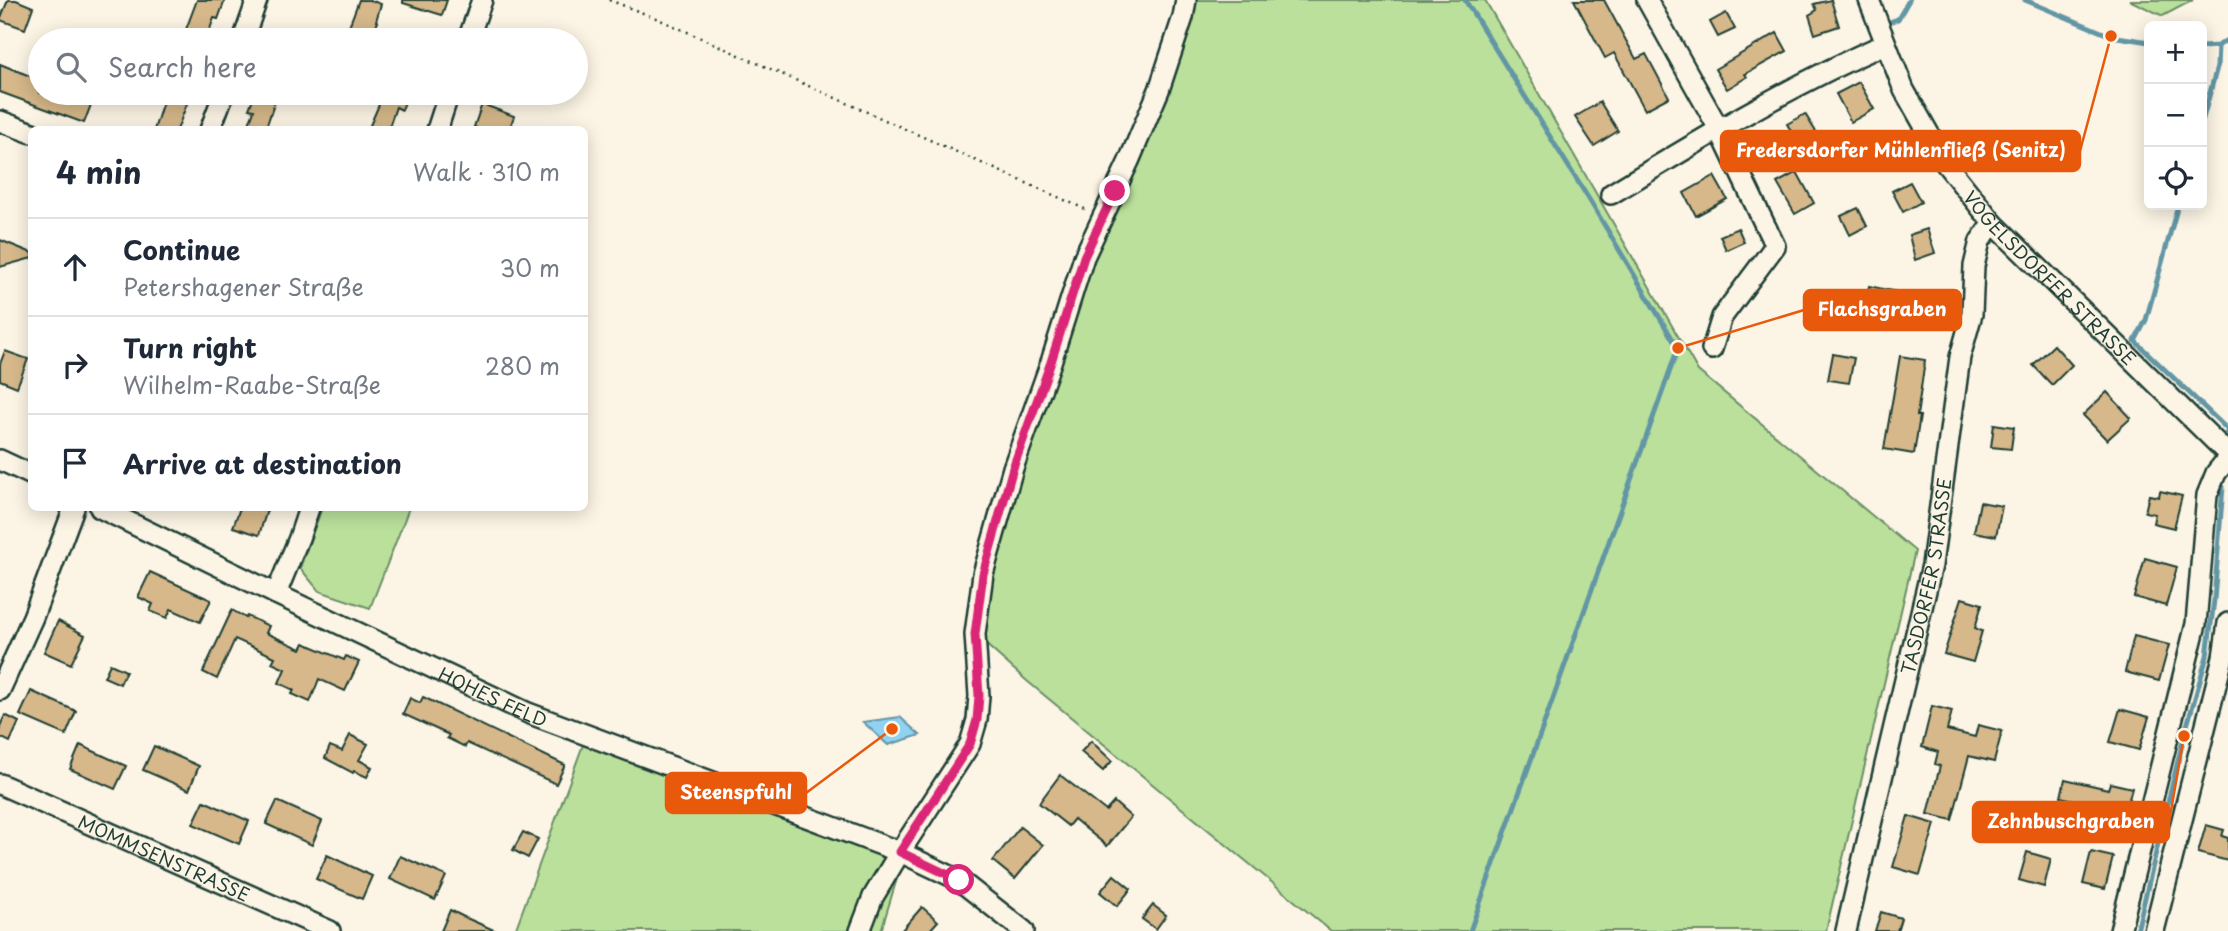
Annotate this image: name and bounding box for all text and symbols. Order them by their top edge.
map controls [2144,21,2207,210]
button: + [2144,21,2207,84]
search box [28,28,588,105]
text: Search here [108,47,257,86]
icon: search [52,48,90,86]
button: − [2144,84,2207,147]
callout: Fredersdorfer Mühlenfließ (Senitz) [1721,131,2080,171]
text: Fredersdorfer Mühlenfließ (Senitz) [1736,135,2066,163]
button: locate [2144,147,2207,210]
text: 4 min [56,149,142,194]
text: Walk · 310 m [413,154,560,189]
route end [1099,175,1130,206]
street label: VOGELSDORFER STRASSE [1958,184,2143,371]
text: Continue [123,230,240,269]
icon: ahead [56,248,94,286]
text: 30 m [499,250,560,285]
text: Petershagener Straße [123,269,364,304]
callout: Flachsgraben [1804,290,1961,330]
text: Flachsgraben [1817,294,1947,322]
text: Turn right [123,328,257,367]
icon: right [56,346,94,384]
text: 280 m [485,348,560,383]
text: Wilhelm-Raabe-Straße [123,367,381,402]
icon: arrive [56,444,94,482]
text: Arrive at destination [123,444,402,483]
street label: TASDORFER STRASSE [1893,476,1957,677]
street label: HOHES FELD [435,659,551,733]
callout: Steenspfuhl [666,773,806,813]
text: Steenspfuhl [680,777,792,805]
callout: Zehnbuschgraben [1973,802,2169,842]
text: Zehnbuschgraben [1987,806,2155,834]
street label: MOMMSENSTRASSE [74,807,255,907]
route start [943,864,974,895]

